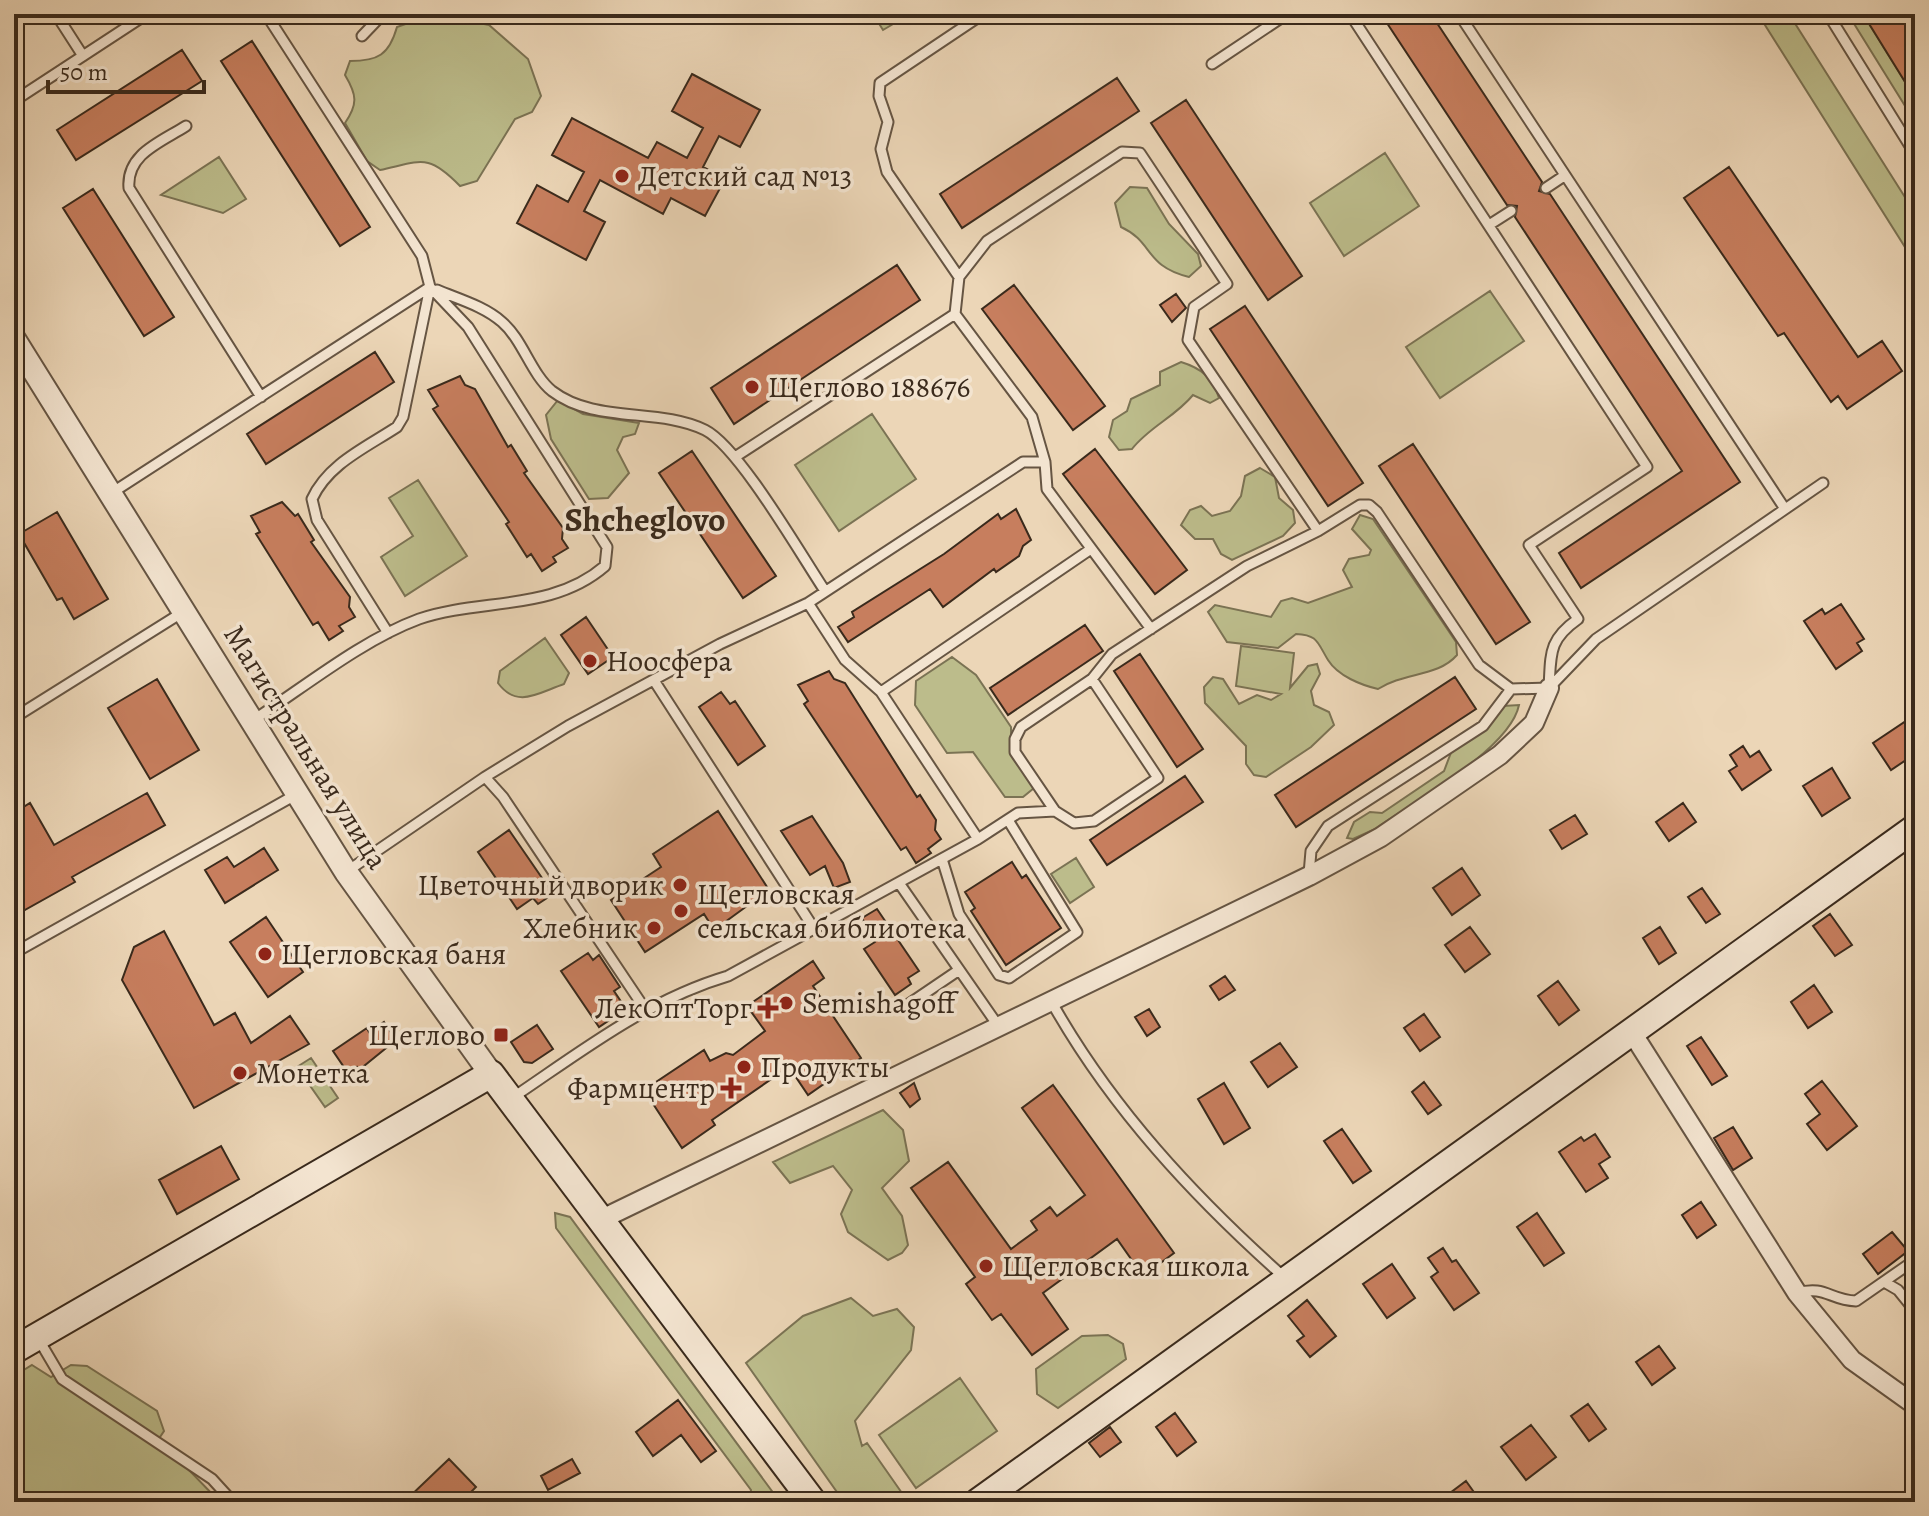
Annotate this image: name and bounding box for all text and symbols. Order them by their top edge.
scale bar [48,44,204,94]
text: 50 m [60,56,108,88]
place label: Детский сад №13 [638,156,852,196]
marker: Детский сад №13 [613,167,631,185]
place label: Щеглово 188676 [768,367,970,407]
marker: Щеглово 188676 [743,378,761,396]
district label: Shcheglovo [564,496,726,543]
street label: Магистральная улица [215,617,398,877]
place label: Ноосфера [606,641,733,681]
marker: Ноосфера [581,652,599,670]
place label: Цветочный дворик [418,865,664,905]
place label: Щегловская сельская библиотека [697,874,966,948]
marker: Цветочный дворик [671,876,689,894]
marker: Щегловская сельская библиотека [672,902,690,920]
place label: Хлебник [523,908,638,948]
marker: Хлебник [645,919,663,937]
place label: Щегловская баня [281,934,506,974]
marker: Щегловская баня [256,945,274,963]
place label: Semishagoff [802,983,959,1023]
place label: ЛекОптТорг [595,988,752,1028]
marker: Semishagoff [777,994,795,1012]
marker: ЛекОптТорг [759,999,777,1017]
place label: Щеглово [368,1015,485,1055]
marker: Щеглово [492,1026,510,1044]
place label: Продукты [760,1047,889,1087]
place label: Монетка [256,1053,369,1093]
marker: Продукты [735,1058,753,1076]
marker: Монетка [231,1064,249,1082]
place label: Фармцентр [567,1068,715,1108]
marker: Фармцентр [722,1079,740,1097]
place label: Щегловская школа [1002,1246,1249,1286]
marker: Щегловская школа [977,1257,995,1275]

